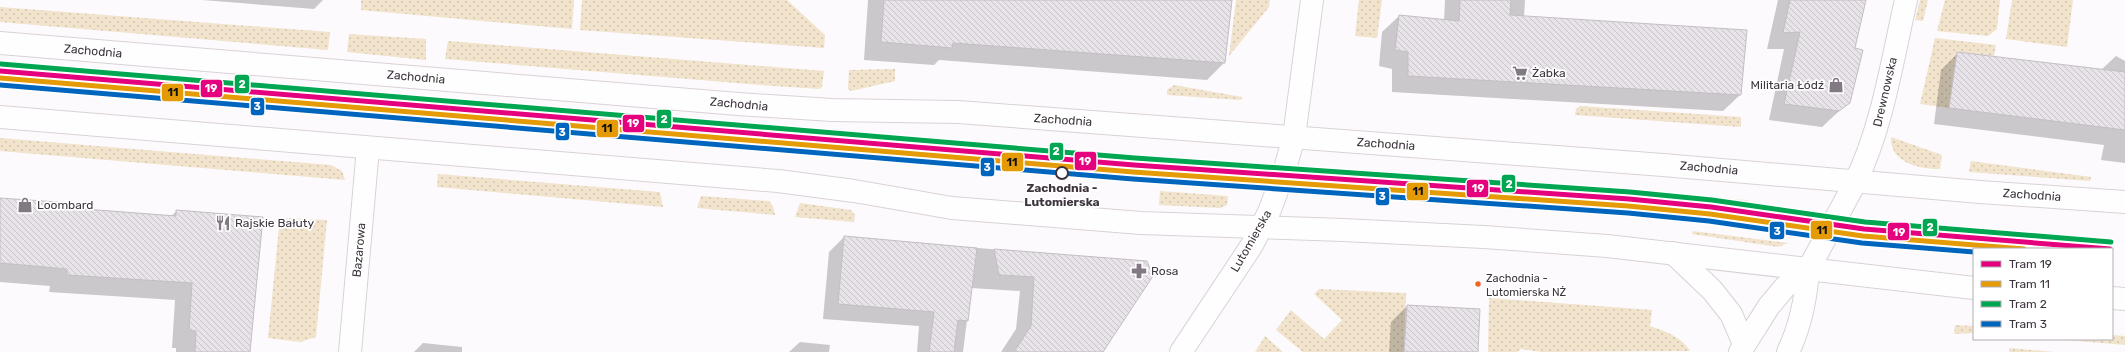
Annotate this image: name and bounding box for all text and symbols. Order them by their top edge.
street label: Zachodnia [63,41,123,61]
street label: Drewnowska [1870,56,1900,128]
supermarket icon: Żabka [1511,64,1529,82]
place label: Żabka [1532,66,1566,80]
street label: Zachodnia [386,67,446,87]
line badge: 2 [234,74,250,94]
shop icon: Militaria Łódź [1827,76,1845,94]
text: 2 [238,78,246,91]
place label: Militaria Łódź [1751,78,1824,92]
line badge: 19 [200,79,223,98]
text: 19 [205,82,217,95]
line badge: 11 [161,83,184,102]
text: 11 [168,86,178,99]
street label: Zachodnia [709,94,769,114]
line badge: 3 [250,97,265,116]
text: 3 [253,100,261,113]
line badge: 2 [656,109,672,129]
street label: Zachodnia [1033,111,1093,129]
text: 2 [660,113,668,126]
line badge: 19 [622,114,645,133]
text: 19 [627,117,639,130]
line badge: 11 [596,119,619,138]
line badge: 3 [555,122,570,141]
text: 11 [602,122,612,135]
text: 3 [558,126,566,139]
street label: Zachodnia [1356,135,1416,153]
line badge: 2 [1049,142,1064,161]
text: 2 [1052,145,1060,158]
line badge: 19 [1074,151,1097,171]
line badge: 11 [1001,152,1024,172]
text: 19 [1079,155,1091,168]
text: 11 [1007,156,1017,169]
line badge: 3 [980,157,995,177]
street label: Zachodnia [1679,158,1739,178]
text: 3 [983,161,991,174]
marker: Zachodnia - Lutomierska [1055,166,1069,180]
line badge: 2 [1501,174,1516,193]
text: 2 [1505,178,1513,191]
line badge: 19 [1466,179,1489,198]
place label: Zachodnia - Lutomierska [1024,181,1100,209]
line badge: 11 [1406,182,1429,201]
text: 19 [1472,182,1484,195]
text: 11 [1413,185,1423,198]
street label: Zachodnia [2002,186,2062,204]
line badge: 3 [1375,187,1390,206]
text: 3 [1378,190,1386,203]
shop icon: Loombard [16,196,34,214]
place label: Loombard [37,198,93,212]
street label: Lutomierska [1228,208,1274,274]
restaurant icon: Rajskie Bałuty [214,214,232,232]
place label: Rajskie Bałuty [235,216,314,230]
line badge: 2 [1922,218,1938,237]
line badge: 11 [1810,220,1833,240]
line badge: 3 [1769,221,1785,240]
text: 2 [1926,221,1934,234]
street label: Bazarowa [350,222,368,278]
line badge: 19 [1887,222,1910,241]
text: 11 [1817,224,1827,237]
text: 3 [1773,225,1781,238]
text: 19 [1893,226,1905,239]
legend [1973,248,2113,340]
text: Tram 19 [2009,257,2052,271]
pharmacy icon: Rosa [1130,262,1148,280]
place label: Rosa [1151,264,1178,278]
place label: Zachodnia - Lutomierska NŻ [1486,272,1567,299]
text: Tram 11 [2009,277,2050,291]
marker: Zachodnia - Lutomierska NŻ [1473,279,1483,289]
text: Tram 2 [2009,297,2047,311]
text: Tram 3 [2009,317,2047,331]

